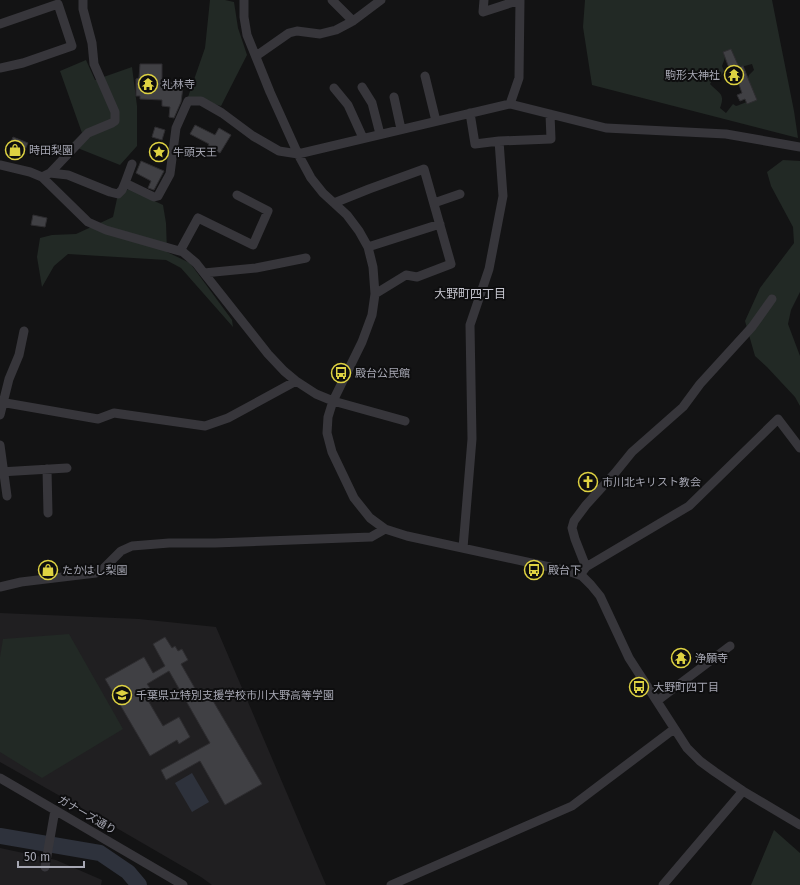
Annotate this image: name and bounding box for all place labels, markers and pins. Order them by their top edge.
temple icon: 駒形大神社 [723,64,745,86]
place label: 駒形大神社 [665,69,720,82]
temple icon: 礼林寺 [137,73,159,95]
place label: 礼林寺 [162,78,195,91]
shop icon: 時田梨園 [4,139,26,161]
place icon: 牛頭天王 [148,141,170,163]
place label: 時田梨園 [29,144,73,157]
place label: 牛頭天王 [173,146,217,159]
bus stop icon: 殿台公民館 [330,362,352,384]
place label: 殿台公民館 [355,367,410,380]
church icon: 市川北キリスト教会 [577,471,599,493]
place label: 市川北キリスト教会 [602,476,701,489]
shop icon: たかはし梨園 [37,559,59,581]
bus stop icon: 殿台下 [523,559,545,581]
place label: たかはし梨園 [62,564,128,577]
place label: 殿台下 [548,564,581,577]
temple icon: 浄願寺 [670,647,692,669]
place label: 浄願寺 [695,652,728,665]
bus stop icon: 大野町四丁目 [628,676,650,698]
place label: 大野町四丁目 [653,681,719,694]
school or university icon: 千葉県立特別支援学校市川大野高等学園 [111,684,133,706]
place label: 千葉県立特別支援学校市川大野高等学園 [136,689,334,702]

